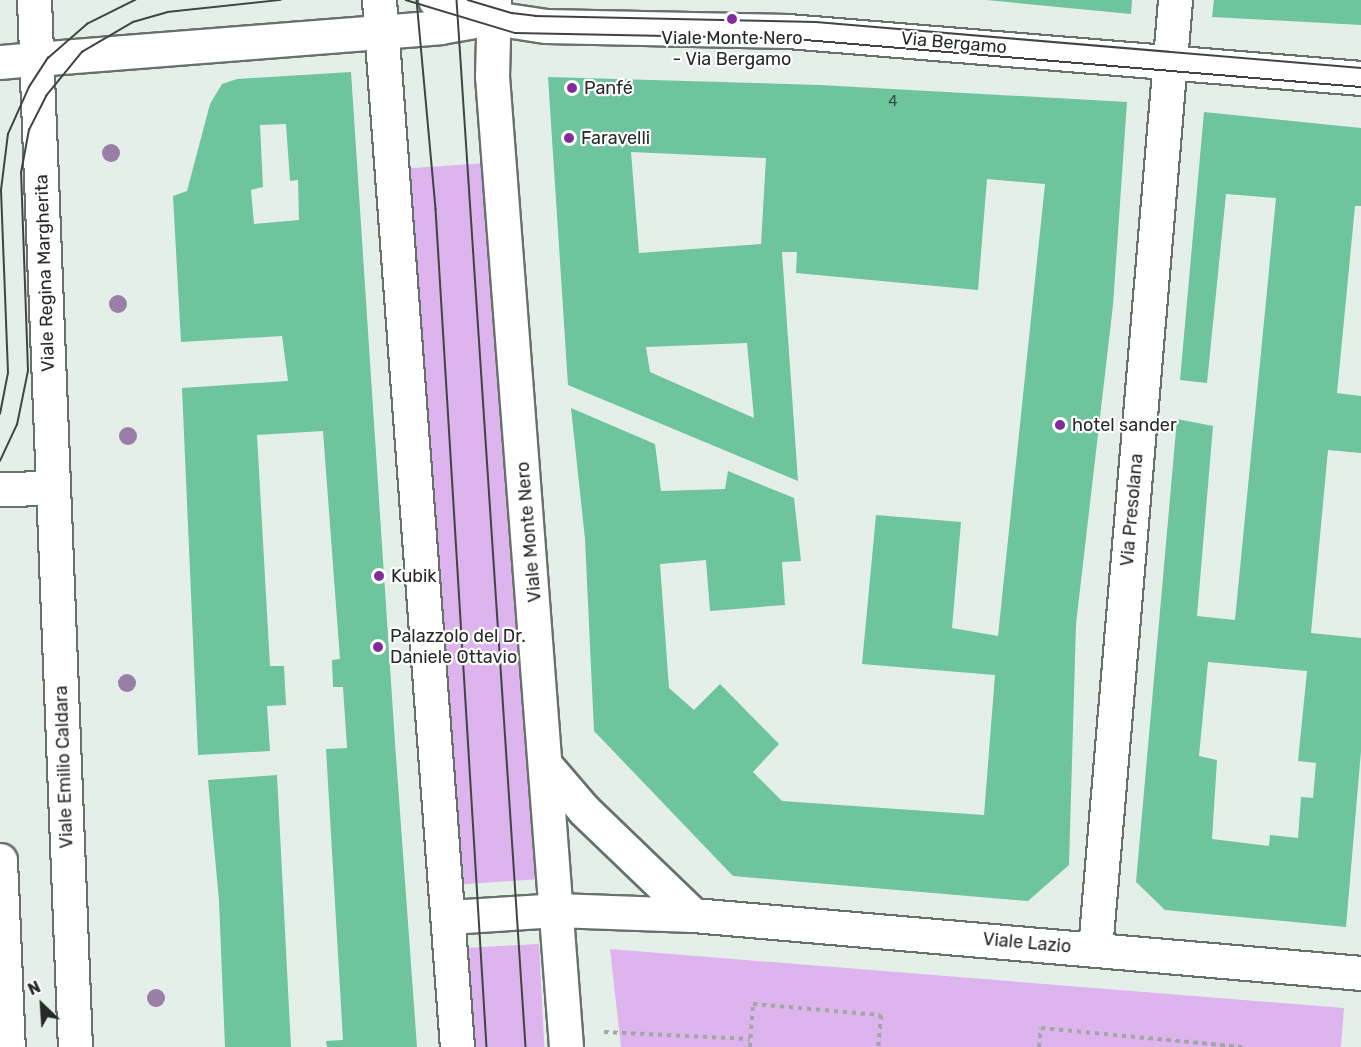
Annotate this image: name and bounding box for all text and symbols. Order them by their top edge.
marker: Viale Monte Nero - Via Bergamo [725,12,739,26]
place label: Viale Monte Nero - Via Bergamo [661,28,803,70]
street label: Via Bergamo [900,28,1008,58]
place label: Panfé [584,77,633,99]
marker: Panfé [565,81,579,95]
house number: 4 [888,93,898,111]
place label: Faravelli [581,127,650,149]
marker: Faravelli [562,131,576,145]
street label: Viale Regina Margherita [31,174,59,372]
place label: hotel sander [1072,414,1177,436]
marker: hotel sander [1053,418,1067,432]
street label: Via Presolana [1116,453,1148,567]
street label: Viale Monte Nero [512,461,546,603]
place label: Kubik [391,565,437,587]
marker: Kubik [372,569,386,583]
place label: Palazzolo del Dr. Daniele Ottavio [390,626,526,668]
marker: Palazzolo del Dr. Daniele Ottavio [371,640,385,654]
street label: Viale Emilio Caldara [50,685,78,849]
street label: Viale Lazio [982,928,1072,958]
north arrow [12,975,72,1035]
text: N [25,977,43,999]

